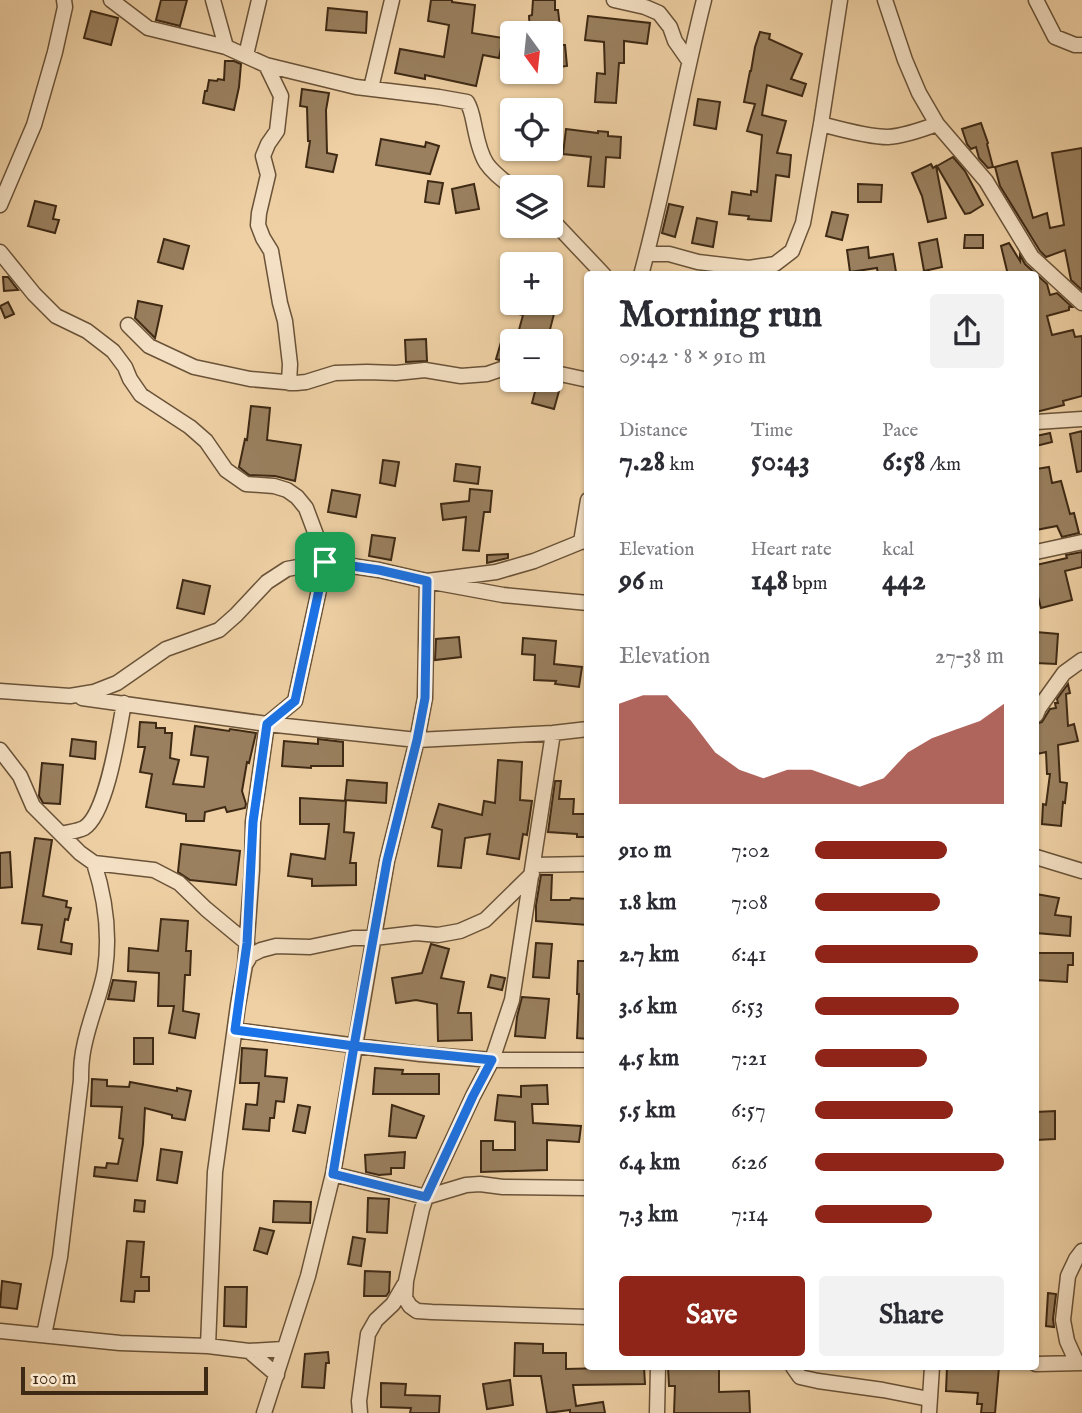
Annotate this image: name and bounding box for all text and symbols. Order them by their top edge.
north arrow [500,21,564,84]
map controls [500,21,563,392]
button: locate [500,98,563,161]
button: layers [500,175,563,238]
button: + [500,252,563,315]
text: Morning run [619,292,822,340]
button: share [930,294,1004,368]
button: − [500,329,563,392]
text: 09:42 · 8 × 910 m [619,342,766,371]
text: Distance [619,419,688,443]
text: Time [751,419,793,443]
text: Pace [882,419,918,443]
text: 7.28 [619,443,665,481]
text: 50:43 [751,443,810,481]
text: 6:58 [882,443,926,481]
text: km [665,453,694,477]
text: /km [926,453,961,477]
pin [295,532,355,592]
text: Elevation [619,538,694,562]
text: Heart rate [751,538,832,562]
text: kcal [882,538,914,562]
icon: arrive [306,543,344,581]
text: 96 [619,562,645,600]
text: 148 [751,562,788,600]
text: 442 [882,562,926,600]
text: m [645,572,664,596]
text: bpm [788,572,828,596]
text: Elevation [619,642,710,671]
text: 27–38 m [935,642,1004,671]
text: 910 m [619,836,672,865]
text: 7:02 [731,836,770,865]
text: 1.8 km [619,888,677,917]
text: 7:08 [731,888,768,917]
text: 2.7 km [619,940,679,969]
text: 6:41 [731,940,767,969]
text: 3.6 km [619,992,677,1021]
text: 6:53 [731,992,764,1021]
text: 4.5 km [619,1044,679,1073]
text: 7:21 [731,1044,767,1073]
text: 5.5 km [619,1096,676,1125]
text: 6:57 [731,1096,766,1125]
text: 6.4 km [619,1148,680,1177]
text: 6:26 [731,1148,767,1177]
text: 7.3 km [619,1200,678,1229]
text: 7:14 [731,1200,768,1229]
button: Save [619,1276,805,1356]
button: Share [819,1276,1004,1356]
scale bar [21,1364,208,1396]
text: 100 m [32,1367,76,1391]

